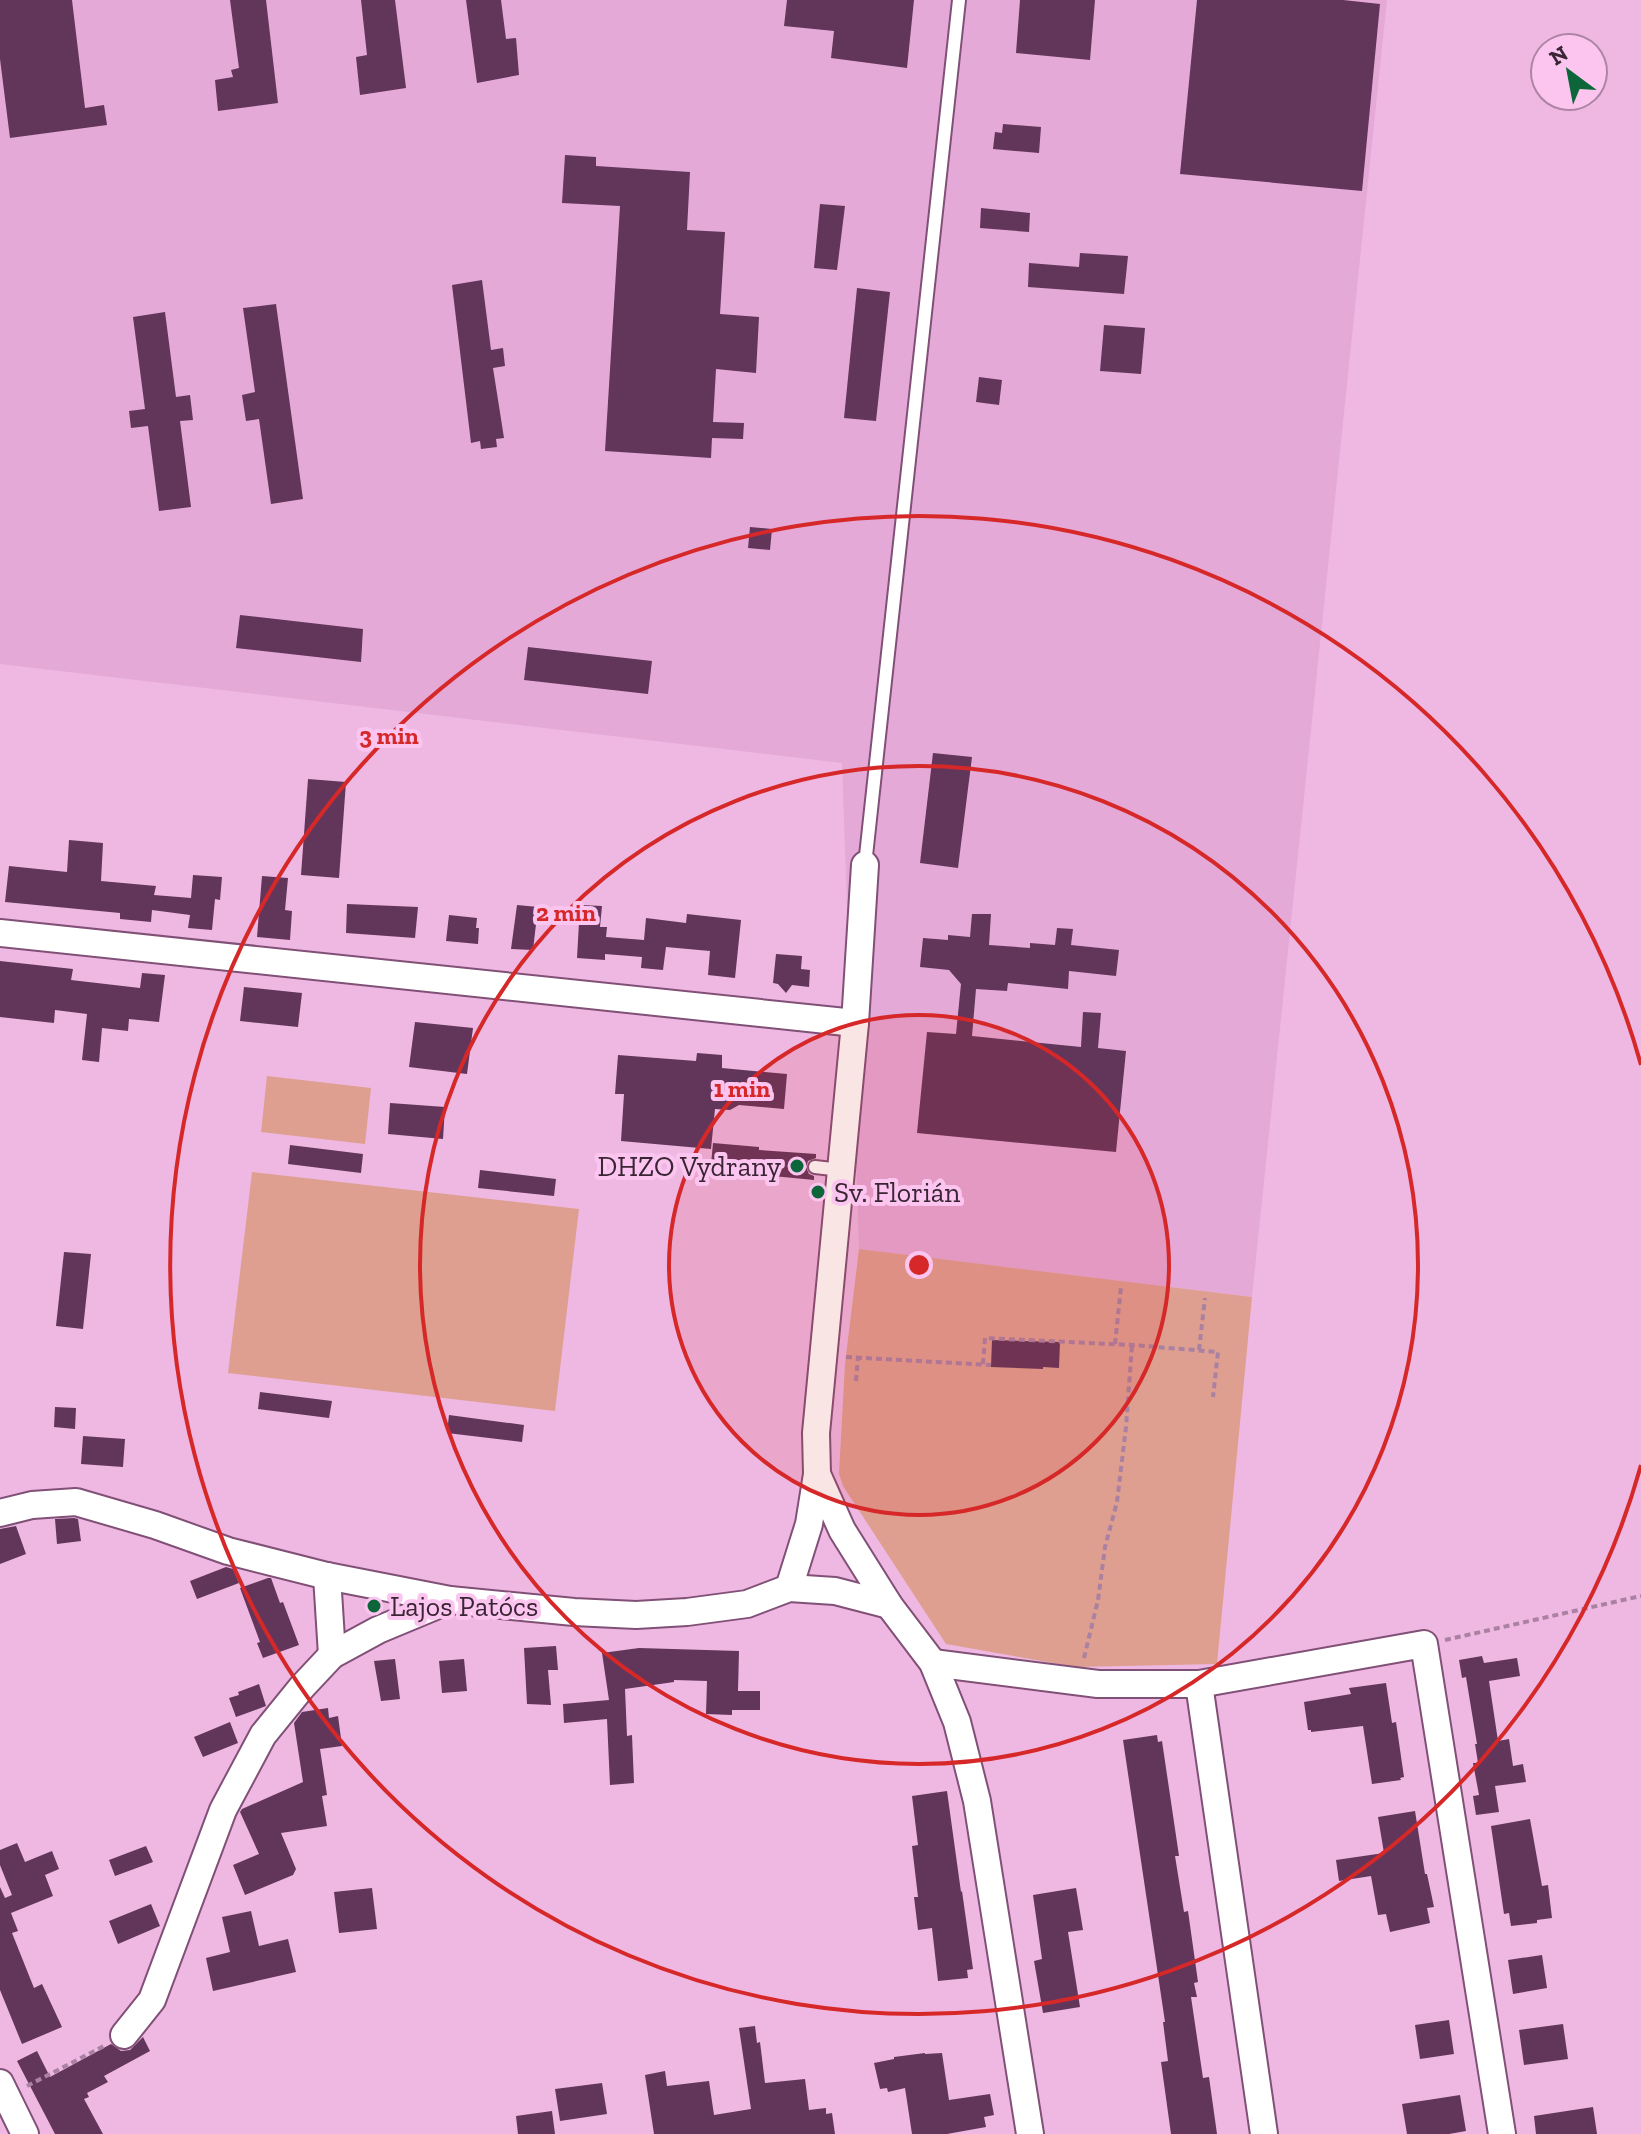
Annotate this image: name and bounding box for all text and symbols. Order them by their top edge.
north arrow [1529,32,1609,112]
text: N [1544,39,1573,71]
text: 3 min [359,721,419,750]
text: 2 min [536,898,596,927]
text: 1 min [714,1074,770,1103]
place label: DHZO Vydrany [598,1150,782,1183]
marker: DHZO Vydrany [788,1157,806,1175]
place label: Sv. Florián [834,1176,960,1209]
marker: Sv. Florián [809,1183,827,1201]
centre of rings [905,1251,933,1279]
place label: Lajos Patócs [390,1590,538,1623]
marker: Lajos Patócs [365,1597,383,1615]

